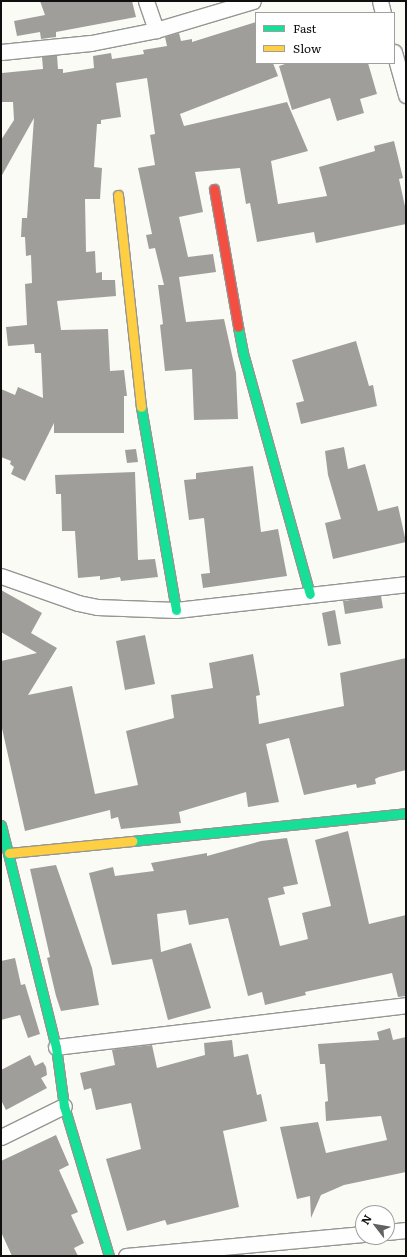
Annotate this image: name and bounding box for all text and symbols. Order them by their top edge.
legend [255,12,395,64]
text: Fast [293,19,316,37]
text: Slow [293,39,321,57]
north arrow [355,1205,395,1245]
text: N [356,1211,375,1227]

